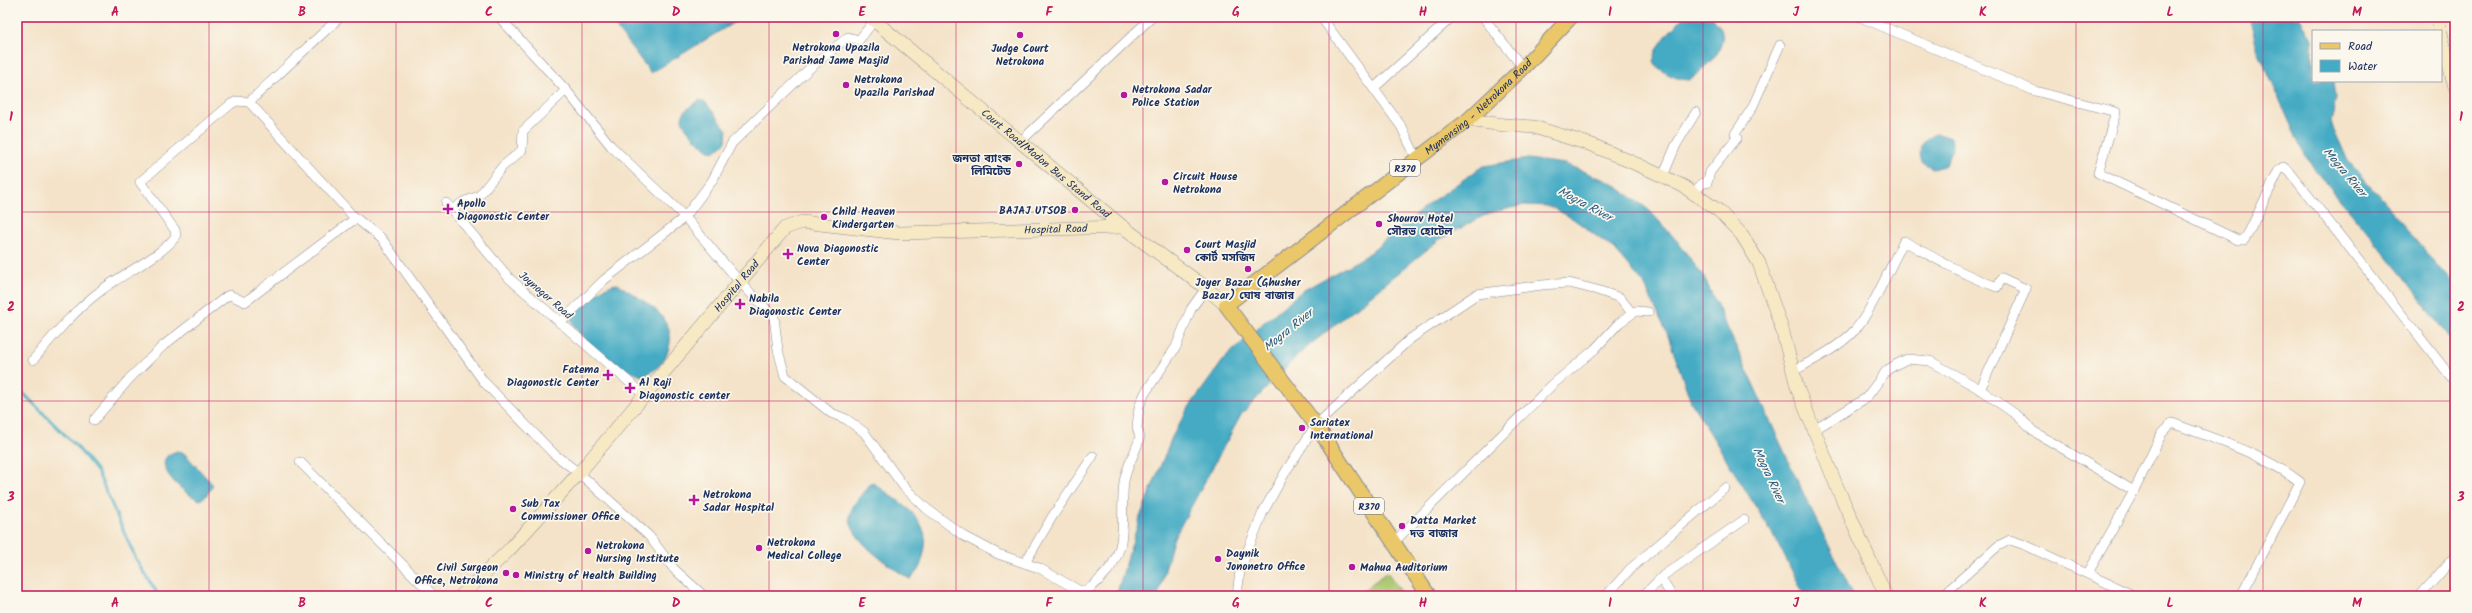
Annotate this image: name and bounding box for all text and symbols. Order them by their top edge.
text: A [111,2,119,23]
text: B [298,2,306,23]
text: C [485,2,493,23]
text: D [672,2,681,23]
text: E [858,2,866,23]
text: F [1045,2,1053,23]
text: G [1232,2,1240,23]
text: H [1419,2,1428,23]
text: I [1608,2,1612,23]
text: J [1793,2,1800,23]
text: K [1979,2,1987,23]
text: L [2166,2,2174,23]
text: M [2352,2,2362,23]
marker: Netrokona Upazila Parishad Jame Masjid [831,29,841,39]
marker: Judge Court Netrokona [1015,30,1025,40]
legend [2312,30,2442,82]
text: Road [2348,37,2373,56]
place label: Netrokona Upazila Parishad Jame Masjid [783,39,890,70]
place label: Judge Court Netrokona [991,40,1050,71]
street label: Mymensing - Netrokona Road [1421,55,1538,160]
text: Water [2348,57,2378,76]
place label: Netrokona Upazila Parishad [854,71,935,102]
marker: Netrokona Upazila Parishad [841,80,851,90]
place label: Netrokona Sadar Police Station [1132,81,1213,112]
marker: Netrokona Sadar Police Station [1119,90,1129,100]
street label: Court Road/Modon Bus Stand Road [977,105,1115,224]
text: 1 [9,107,13,128]
text: 1 [2459,107,2463,128]
water label: Mogra River [2318,143,2373,203]
place label: জনতা ব্যাংক লিমিটেড [951,150,1012,181]
marker: জনতা ব্যাংক লিমিটেড [1014,159,1024,169]
road number: R370 [1390,160,1420,176]
place label: Circuit House Netrokona [1173,168,1238,199]
marker: Circuit House Netrokona [1160,177,1170,187]
water label: Mogra River [1554,182,1618,228]
place label: Apollo Diagonostic Center [457,195,550,226]
place label: BAJAJ UTSOB [999,202,1067,220]
marker: Apollo Diagonostic Center [442,203,454,215]
place label: Child Heaven Kindergarten [832,203,895,234]
marker: BAJAJ UTSOB [1070,205,1080,215]
place label: Shourov Hotel সৌরভ হোটেল [1387,210,1453,241]
marker: Child Heaven Kindergarten [819,212,829,222]
marker: Shourov Hotel সৌরভ হোটেল [1374,219,1384,229]
street label: Hospital Road [1024,220,1088,240]
place label: Court Masjid কোর্ট মসজিদ [1195,236,1257,267]
place label: Nova Diagonostic Center [797,240,879,271]
marker: Court Masjid কোর্ট মসজিদ [1182,245,1192,255]
marker: Nova Diagonostic Center [782,248,794,260]
street label: Hospital Road [710,256,765,317]
marker: Joyer Bazar (Ghusher Bazar) ঘোষ বাজার [1243,264,1253,274]
street label: Joynogor Road [514,267,577,325]
place label: Joyer Bazar (Ghusher Bazar) ঘোষ বাজার [1195,274,1302,305]
place label: Nabila Diagonostic Center [749,290,842,321]
text: 2 [7,297,15,318]
text: 2 [2457,297,2465,318]
marker: Nabila Diagonostic Center [734,298,746,310]
water label: Mogra River [1259,302,1320,356]
place label: Fatema Diagonostic Center [507,361,600,392]
marker: Fatema Diagonostic Center [602,369,614,381]
place label: Al Raji Diagonostic center [639,374,731,405]
marker: Al Raji Diagonostic center [624,382,636,394]
place label: Sariatex International [1310,414,1373,445]
marker: Sariatex International [1297,423,1307,433]
water label: Mogra River [1747,444,1791,509]
place label: Netrokona Sadar Hospital [703,486,774,517]
text: 3 [6,487,15,508]
text: 3 [2456,487,2465,508]
marker: Netrokona Sadar Hospital [688,494,700,506]
place label: Sub Tax Commissioner Office [521,495,620,526]
road number: R370 [1354,498,1384,514]
marker: Sub Tax Commissioner Office [508,504,518,514]
place label: Datta Market দত্ত বাজার [1409,512,1477,543]
marker: Datta Market দত্ত বাজার [1397,521,1407,531]
place label: Netrokona Medical College [767,534,842,565]
place label: Netrokona Nursing Institute [596,537,680,568]
marker: Netrokona Medical College [754,543,764,553]
place label: Daynik Jononetro Office [1226,545,1306,576]
marker: Netrokona Nursing Institute [583,546,593,556]
marker: Daynik Jononetro Office [1213,554,1223,564]
place label: Civil Surgeon Office, Netrokona [414,559,498,590]
place label: Mahua Auditorium [1360,559,1448,577]
marker: Mahua Auditorium [1347,562,1357,572]
place label: Ministry of Health Building [524,567,657,585]
marker: Civil Surgeon Office, Netrokona [501,568,511,578]
marker: Ministry of Health Building [511,570,521,580]
text: A [111,593,119,613]
text: B [298,593,306,613]
text: C [485,593,493,613]
text: D [672,593,681,613]
text: E [858,593,866,613]
text: F [1045,593,1053,613]
text: G [1232,593,1240,613]
text: H [1419,593,1428,613]
text: I [1608,593,1612,613]
text: J [1793,593,1800,613]
text: K [1979,593,1987,613]
text: L [2166,593,2174,613]
text: M [2352,593,2362,613]

